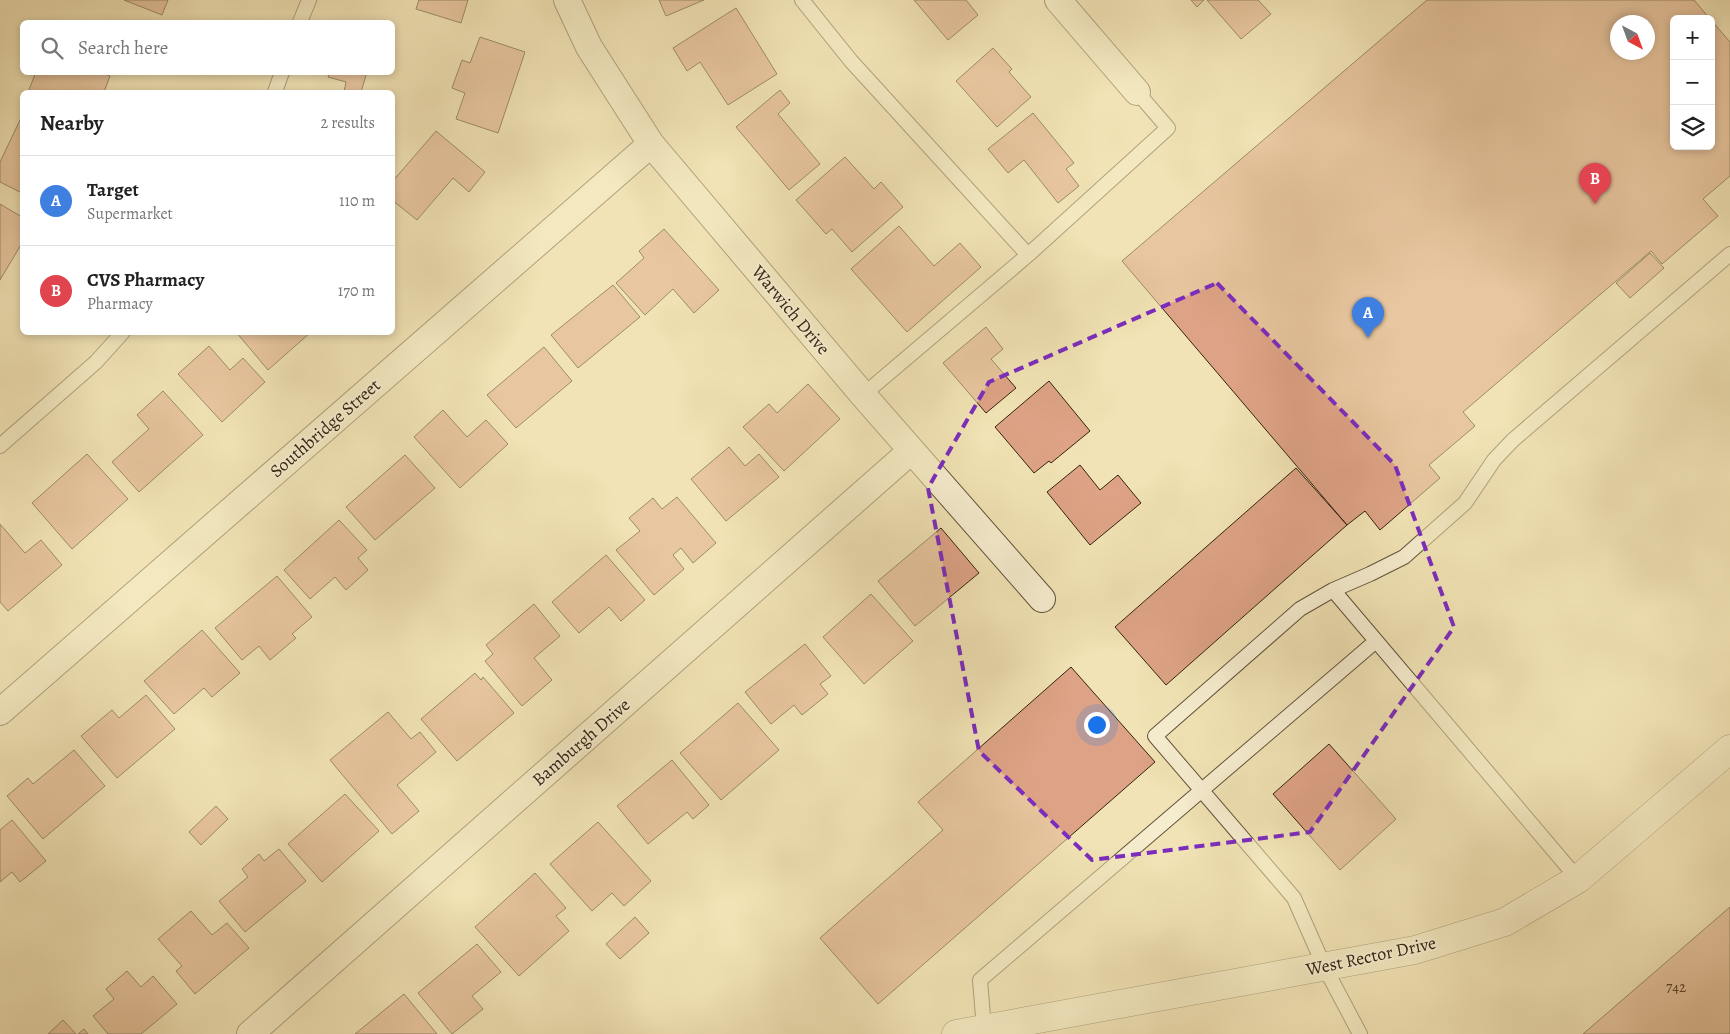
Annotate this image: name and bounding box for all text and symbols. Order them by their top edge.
north arrow [1610,15,1655,60]
map controls [1670,15,1715,150]
button: + [1670,15,1715,60]
search box [20,20,395,75]
icon: search [38,34,66,62]
text: Search here [78,35,168,61]
button: − [1670,60,1715,105]
button: layers [1670,105,1715,150]
text: Nearby [40,109,103,137]
text: 2 results [320,112,375,134]
pin: B [1579,163,1611,204]
text: Target [87,177,139,203]
text: A [51,190,61,212]
text: 110 m [339,190,375,212]
text: Supermarket [87,203,173,225]
street label: Warwich Drive [746,259,836,360]
text: CVS Pharmacy [87,267,204,293]
text: B [51,280,61,302]
text: 170 m [338,280,375,302]
text: Pharmacy [87,293,153,315]
pin: A [1352,297,1384,338]
street label: Southbridge Street [265,373,385,483]
street label: Bamburgh Drive [527,693,635,791]
your location [1084,712,1110,738]
street label: West Rector Drive [1303,931,1438,982]
house number: 742 [1666,977,1686,997]

